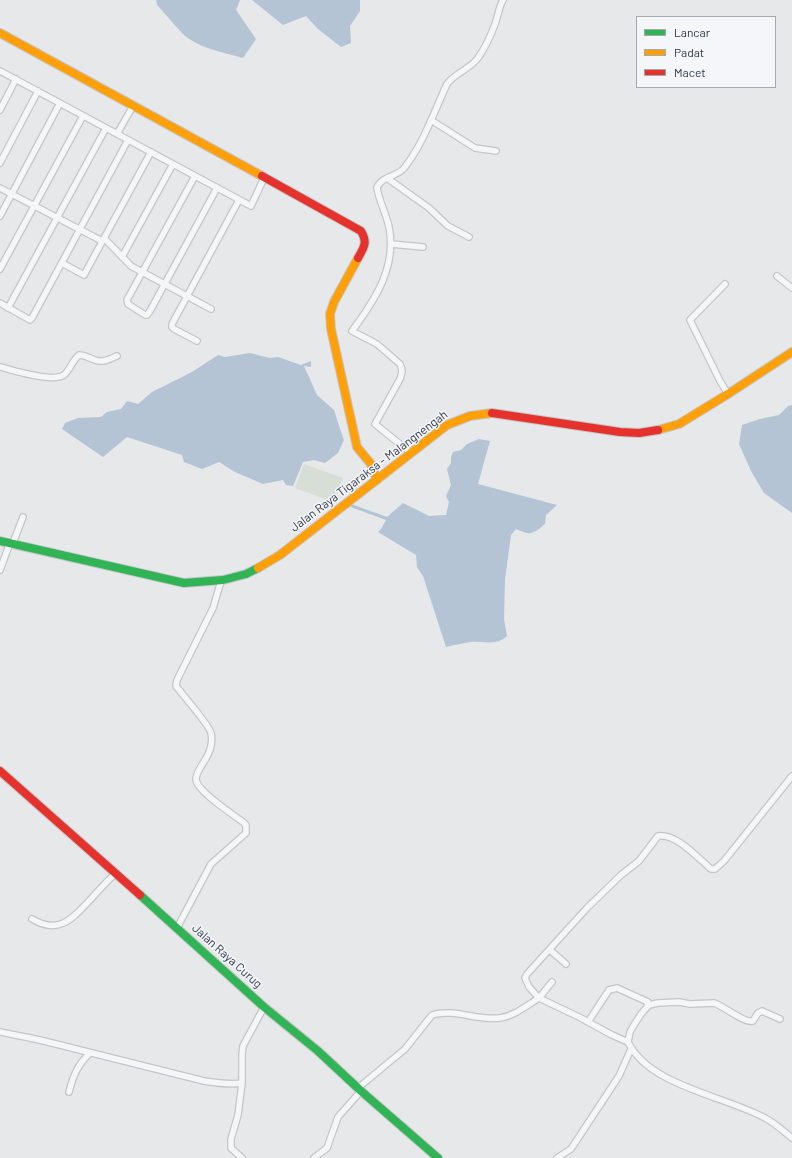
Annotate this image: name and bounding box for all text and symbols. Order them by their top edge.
legend [636,16,776,88]
text: Lancar [674,25,710,39]
text: Padat [674,45,704,59]
text: Macet [674,65,706,79]
street label: Jalan Raya Tigaraksa - Malangnengah [288,407,450,535]
street label: Jalan Raya Curug [189,921,265,991]

